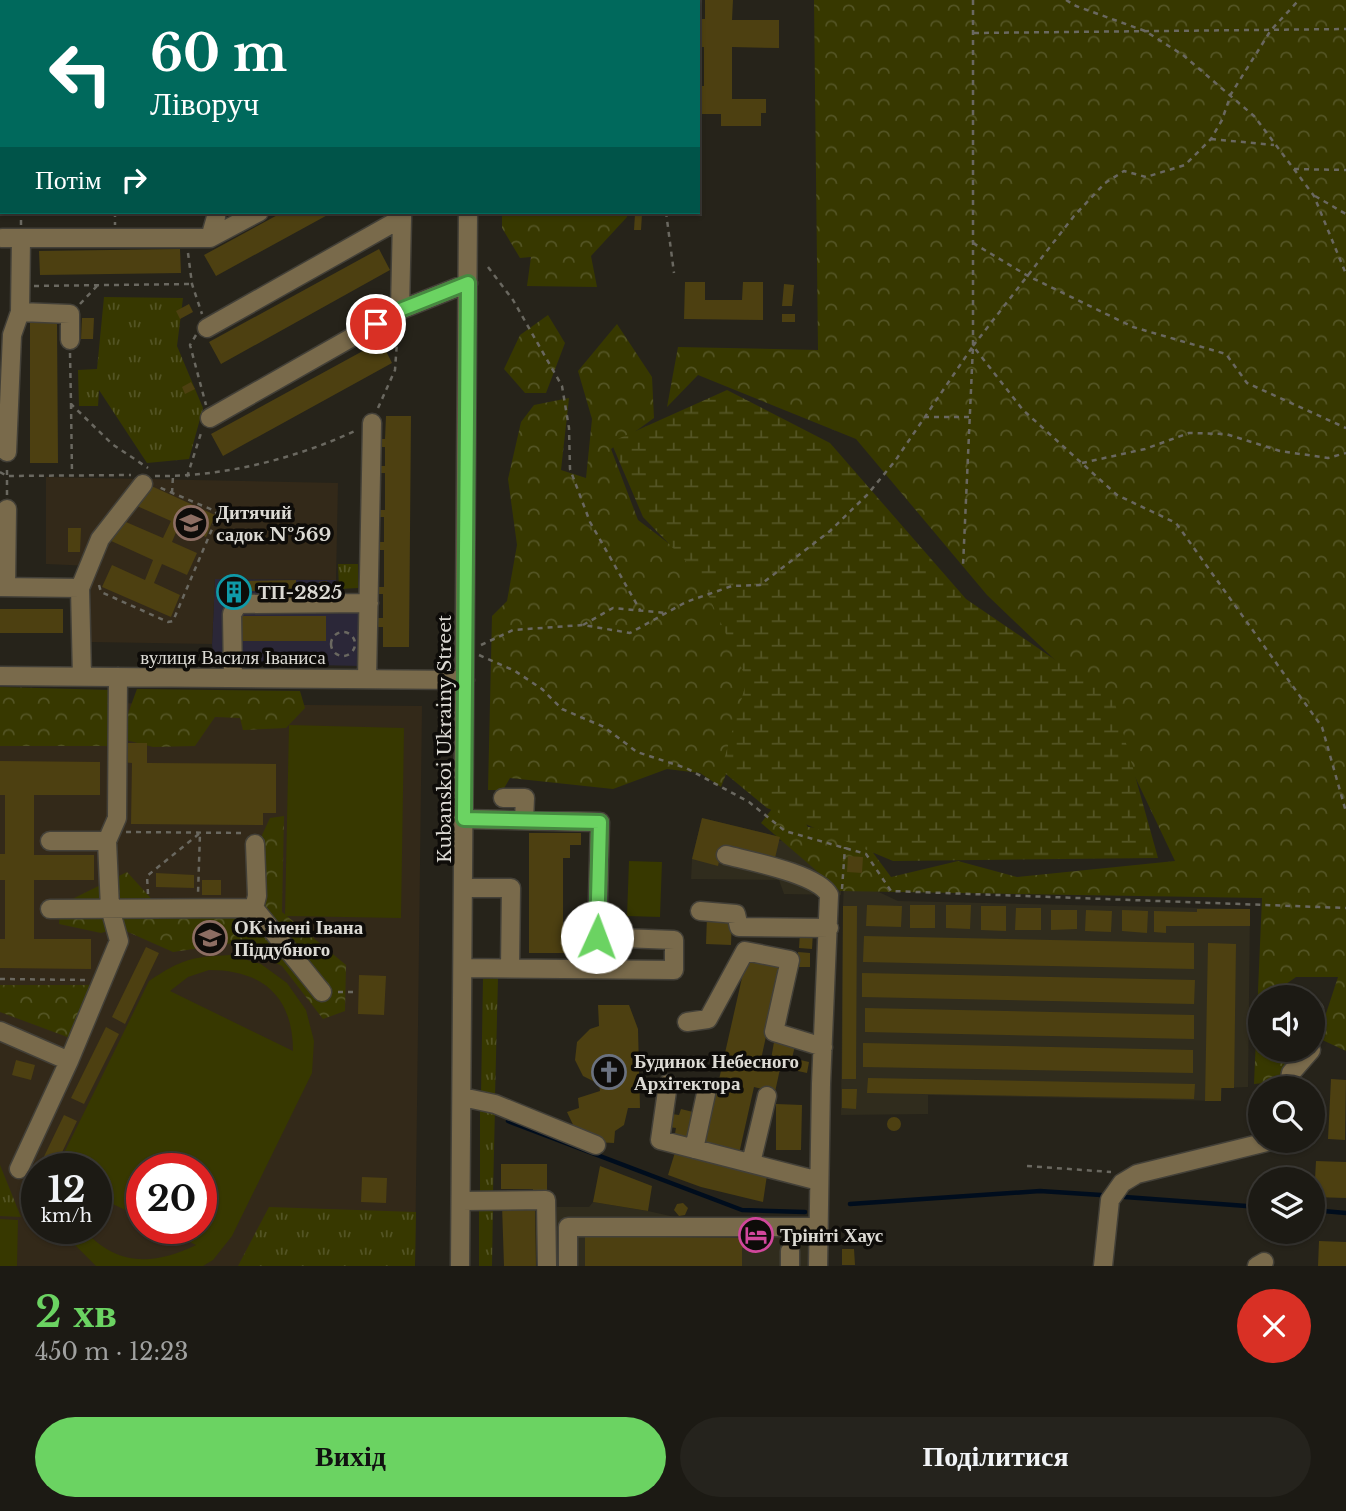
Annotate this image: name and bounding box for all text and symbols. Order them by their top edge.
text: 60 m [150,23,287,84]
icon: left [35,28,126,119]
text: Ліворуч [150,84,259,124]
icon: right [115,161,153,199]
text: Потім [35,164,101,196]
pin [346,294,406,354]
icon: arrive [357,305,395,343]
place label: Дитячий садок №569 [216,501,331,546]
school or university icon: Дитячий садок №569 [172,504,210,542]
building icon: ТП-2825 [215,573,253,611]
place label: ТП-2825 [258,581,342,604]
street label: Kubanskoi Ukrainy Street [433,614,456,863]
street label: вулиця Василя Іваниса [140,646,326,669]
position arrow [560,900,634,974]
place label: ОК імені Івана Піддубного [234,916,364,961]
school or university icon: ОК імені Івана Піддубного [191,919,229,957]
map controls [1248,985,1325,1244]
button: sound [1248,985,1325,1062]
place label: Будинок Небесного Архітектора [634,1050,799,1095]
church icon: Будинок Небесного Архітектора [590,1053,628,1091]
button: search [1248,1076,1325,1153]
speed limit sign: 20 [126,1153,217,1244]
button: layers [1248,1167,1325,1244]
text: 12 [47,1168,86,1211]
text: km/h [41,1205,92,1227]
hotel icon: Трініті Хаус [737,1216,775,1254]
place label: Трініті Хаус [780,1224,883,1247]
text: 2 хв [35,1286,117,1338]
button: close [1237,1289,1311,1363]
text: 450 m · 12:23 [35,1338,188,1366]
button: Вихід [35,1417,666,1497]
button: Поділитися [680,1417,1311,1497]

